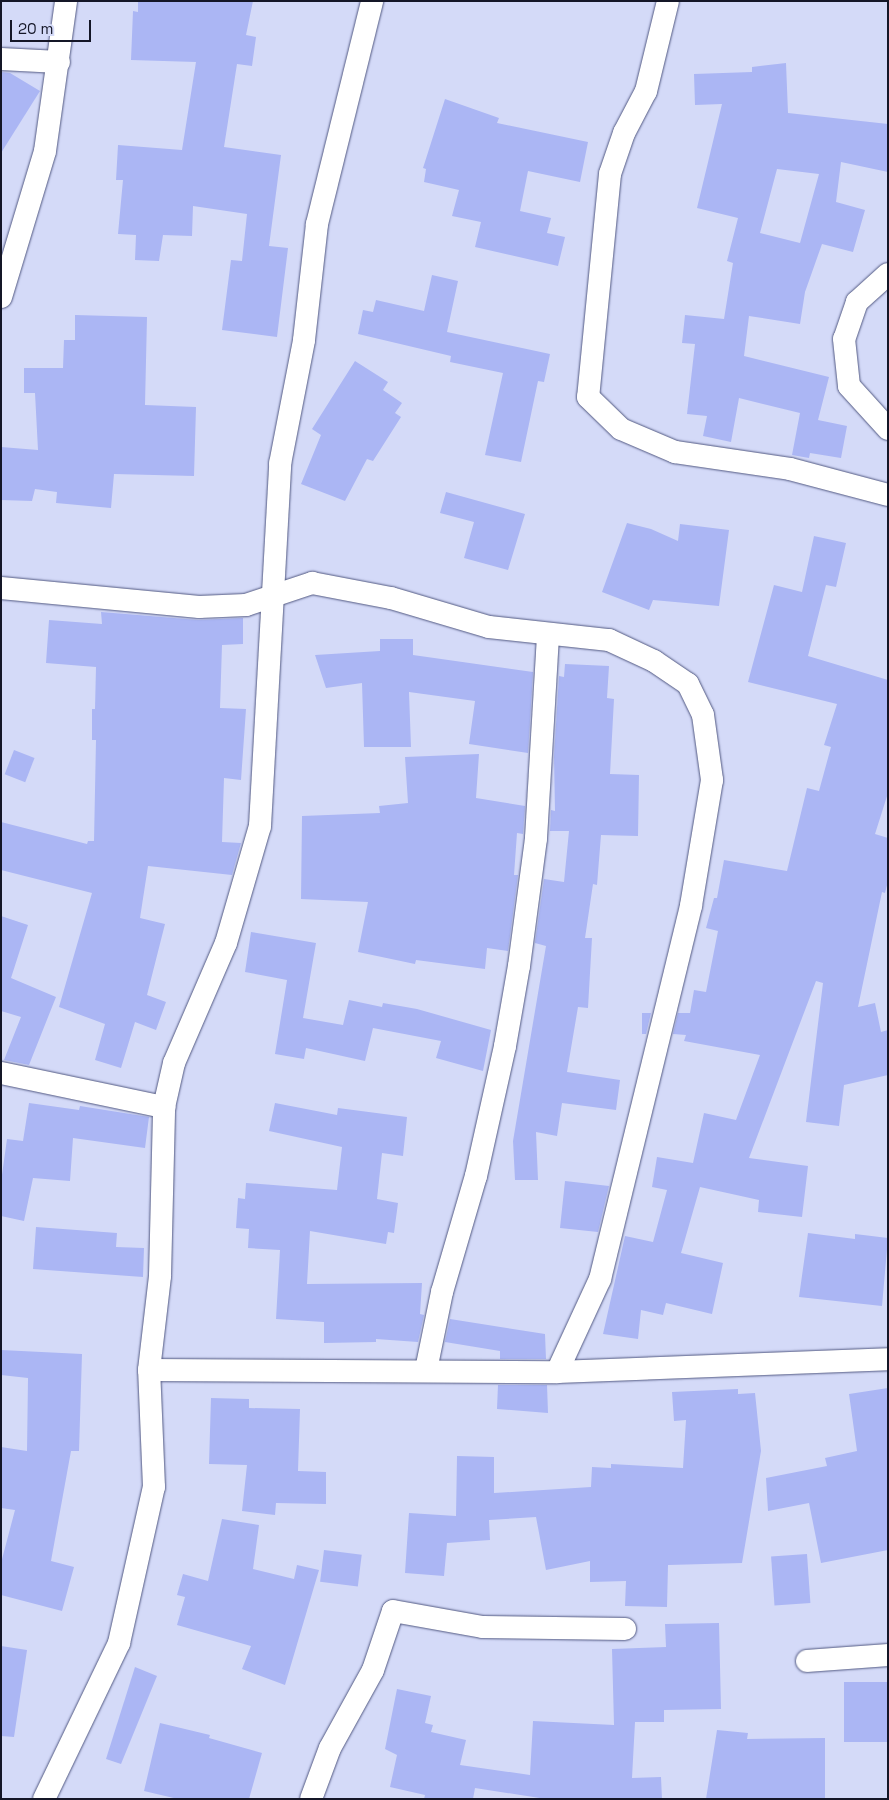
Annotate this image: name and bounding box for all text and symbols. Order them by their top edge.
scale bar [12,10,94,42]
text: 20 m [18,19,53,38]

